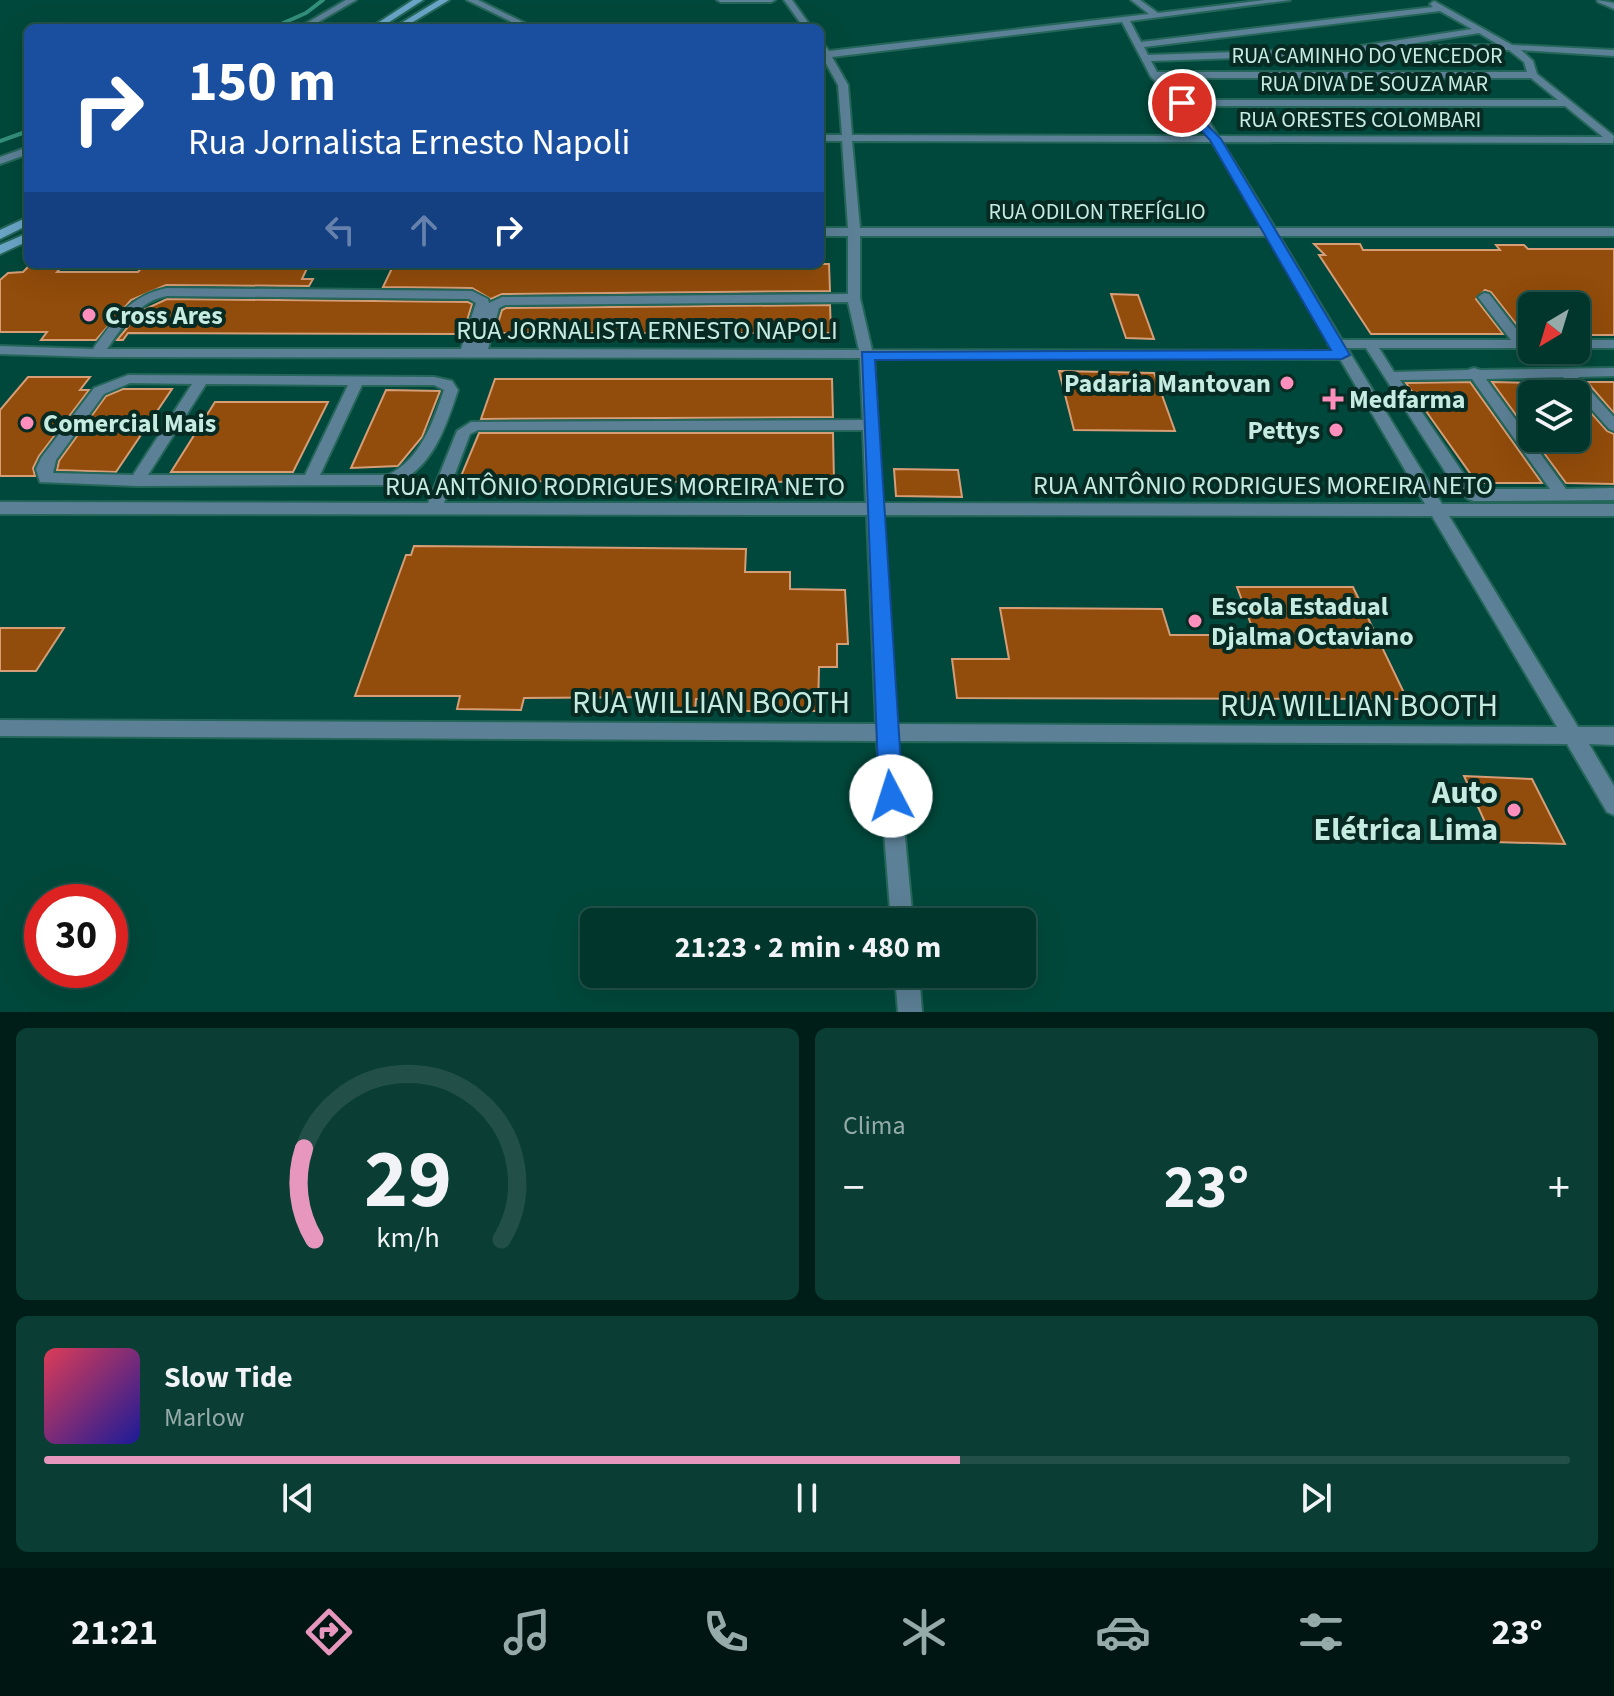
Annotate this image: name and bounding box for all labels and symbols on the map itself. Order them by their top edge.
street label: RUA CAMINHO DO VENCEDOR [1231,40,1503,72]
street label: RUA DIVA DE SOUZA MAR [1260,68,1488,100]
pin [1148,69,1216,137]
street label: RUA ORESTES COLOMBARI [1239,104,1481,136]
street label: RUA ODILON TREFÍGLIO [988,196,1206,228]
north arrow [1518,292,1590,364]
place label: Cross Ares [105,297,223,334]
marker: Cross Ares [80,306,98,324]
street label: RUA JORNALISTA ERNESTO NAPOLI [456,312,838,349]
place label: Padaria Mantovan [1064,365,1271,402]
marker: Padaria Mantovan [1278,374,1296,392]
place label: Medfarma [1349,381,1466,418]
marker: Medfarma [1324,390,1342,408]
place label: Comercial Mais [43,405,216,442]
place label: Pettys [1247,412,1320,449]
marker: Comercial Mais [18,414,36,432]
marker: Pettys [1327,421,1345,439]
street label: RUA ANTÔNIO RODRIGUES MOREIRA NETO [1033,467,1493,504]
street label: RUA ANTÔNIO RODRIGUES MOREIRA NETO [385,468,845,505]
place label: Escola Estadual Djalma Octaviano [1211,588,1414,655]
marker: Escola Estadual Djalma Octaviano [1186,612,1204,630]
street label: RUA WILLIAN BOOTH [572,680,850,726]
street label: RUA WILLIAN BOOTH [1220,683,1498,729]
position arrow [849,754,933,838]
place label: Auto Elétrica Lima [1314,770,1498,853]
marker: Auto Elétrica Lima [1505,801,1523,819]
speed limit sign: 30 [24,884,128,988]

